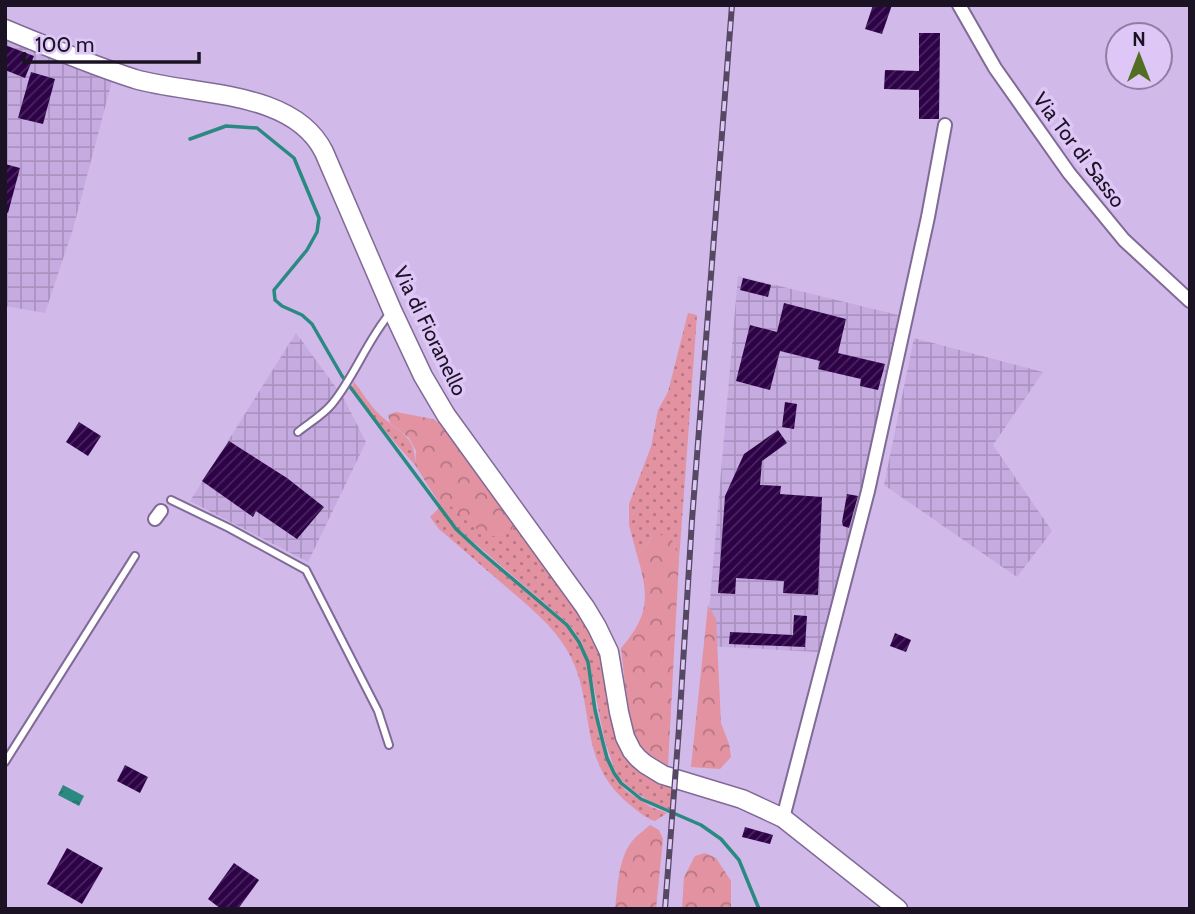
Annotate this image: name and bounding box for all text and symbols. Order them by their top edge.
scale bar [24,21,200,65]
north arrow [1104,21,1174,91]
text: N [1132,28,1146,51]
text: 100 m [35,32,94,57]
street label: Via Tor di Sasso [1028,87,1131,212]
street label: Via di Fioranello [388,262,473,400]

